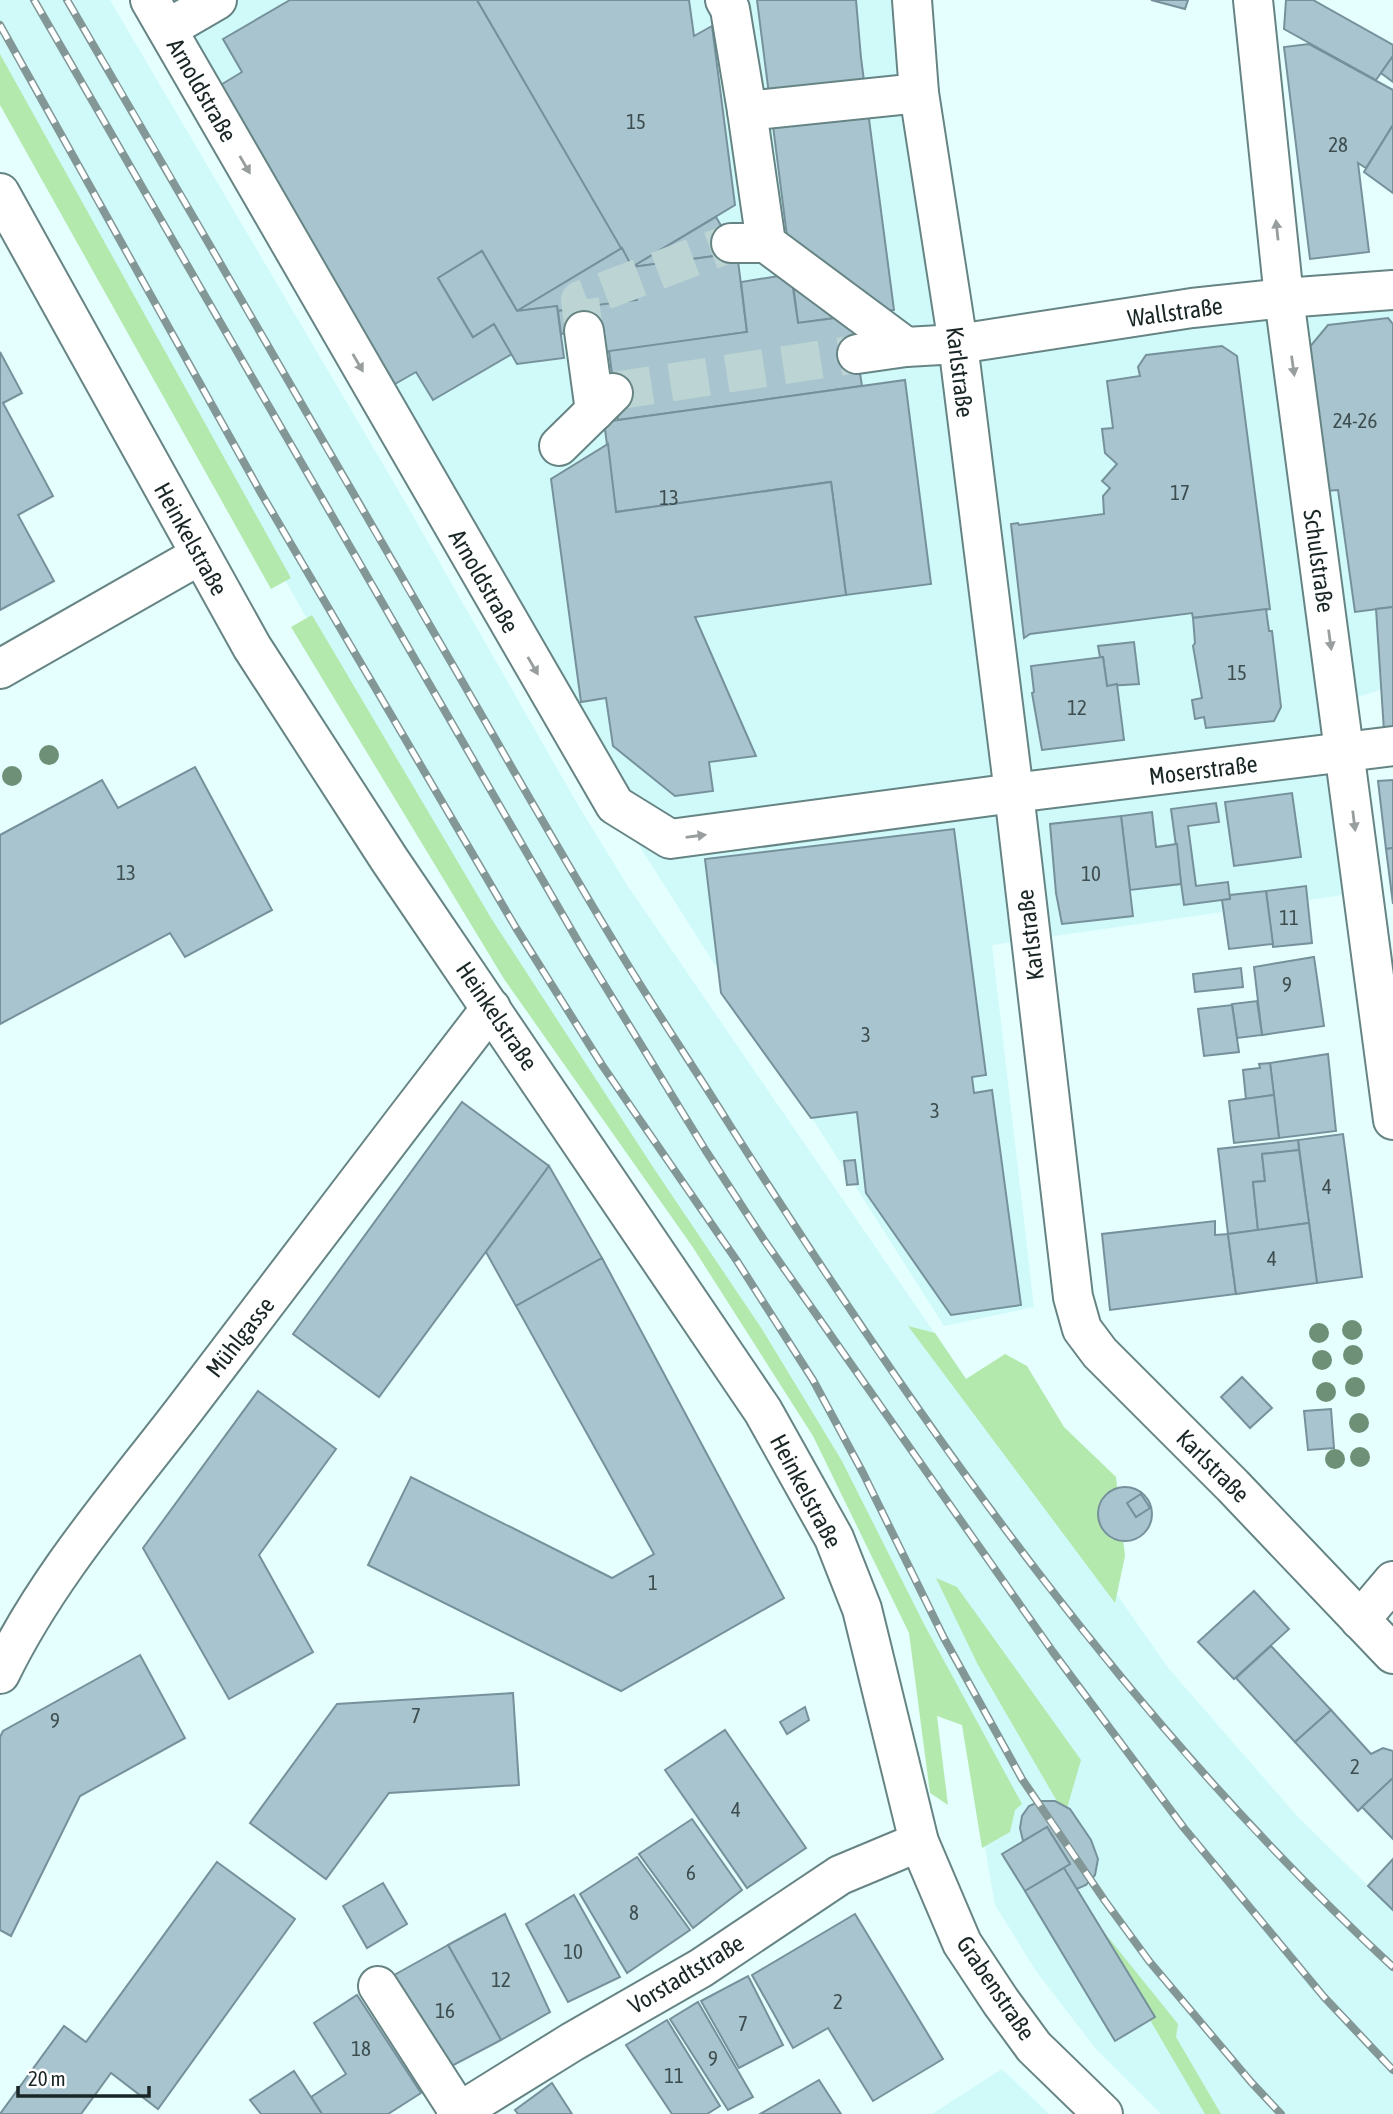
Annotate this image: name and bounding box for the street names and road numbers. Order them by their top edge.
street label: Arnoldstraße [162,34,242,146]
street label: Wallstraße [1126,292,1224,332]
street label: Karlstraße [941,325,979,419]
street label: Heinkelstraße [149,478,233,600]
street label: Schulstraße [1298,508,1340,614]
street label: Arnoldstraße [444,525,524,637]
street label: Moserstraße [1147,750,1259,790]
street label: Karlstraße [1011,888,1049,982]
street label: Heinkelstraße [451,957,543,1075]
street label: Mühlgasse [200,1292,280,1382]
street label: Karlstraße [1171,1424,1255,1508]
street label: Heinkelstraße [765,1430,847,1552]
street label: Vorstadtstraße [624,1929,748,2019]
street label: Grabenstraße [951,1931,1041,2045]

